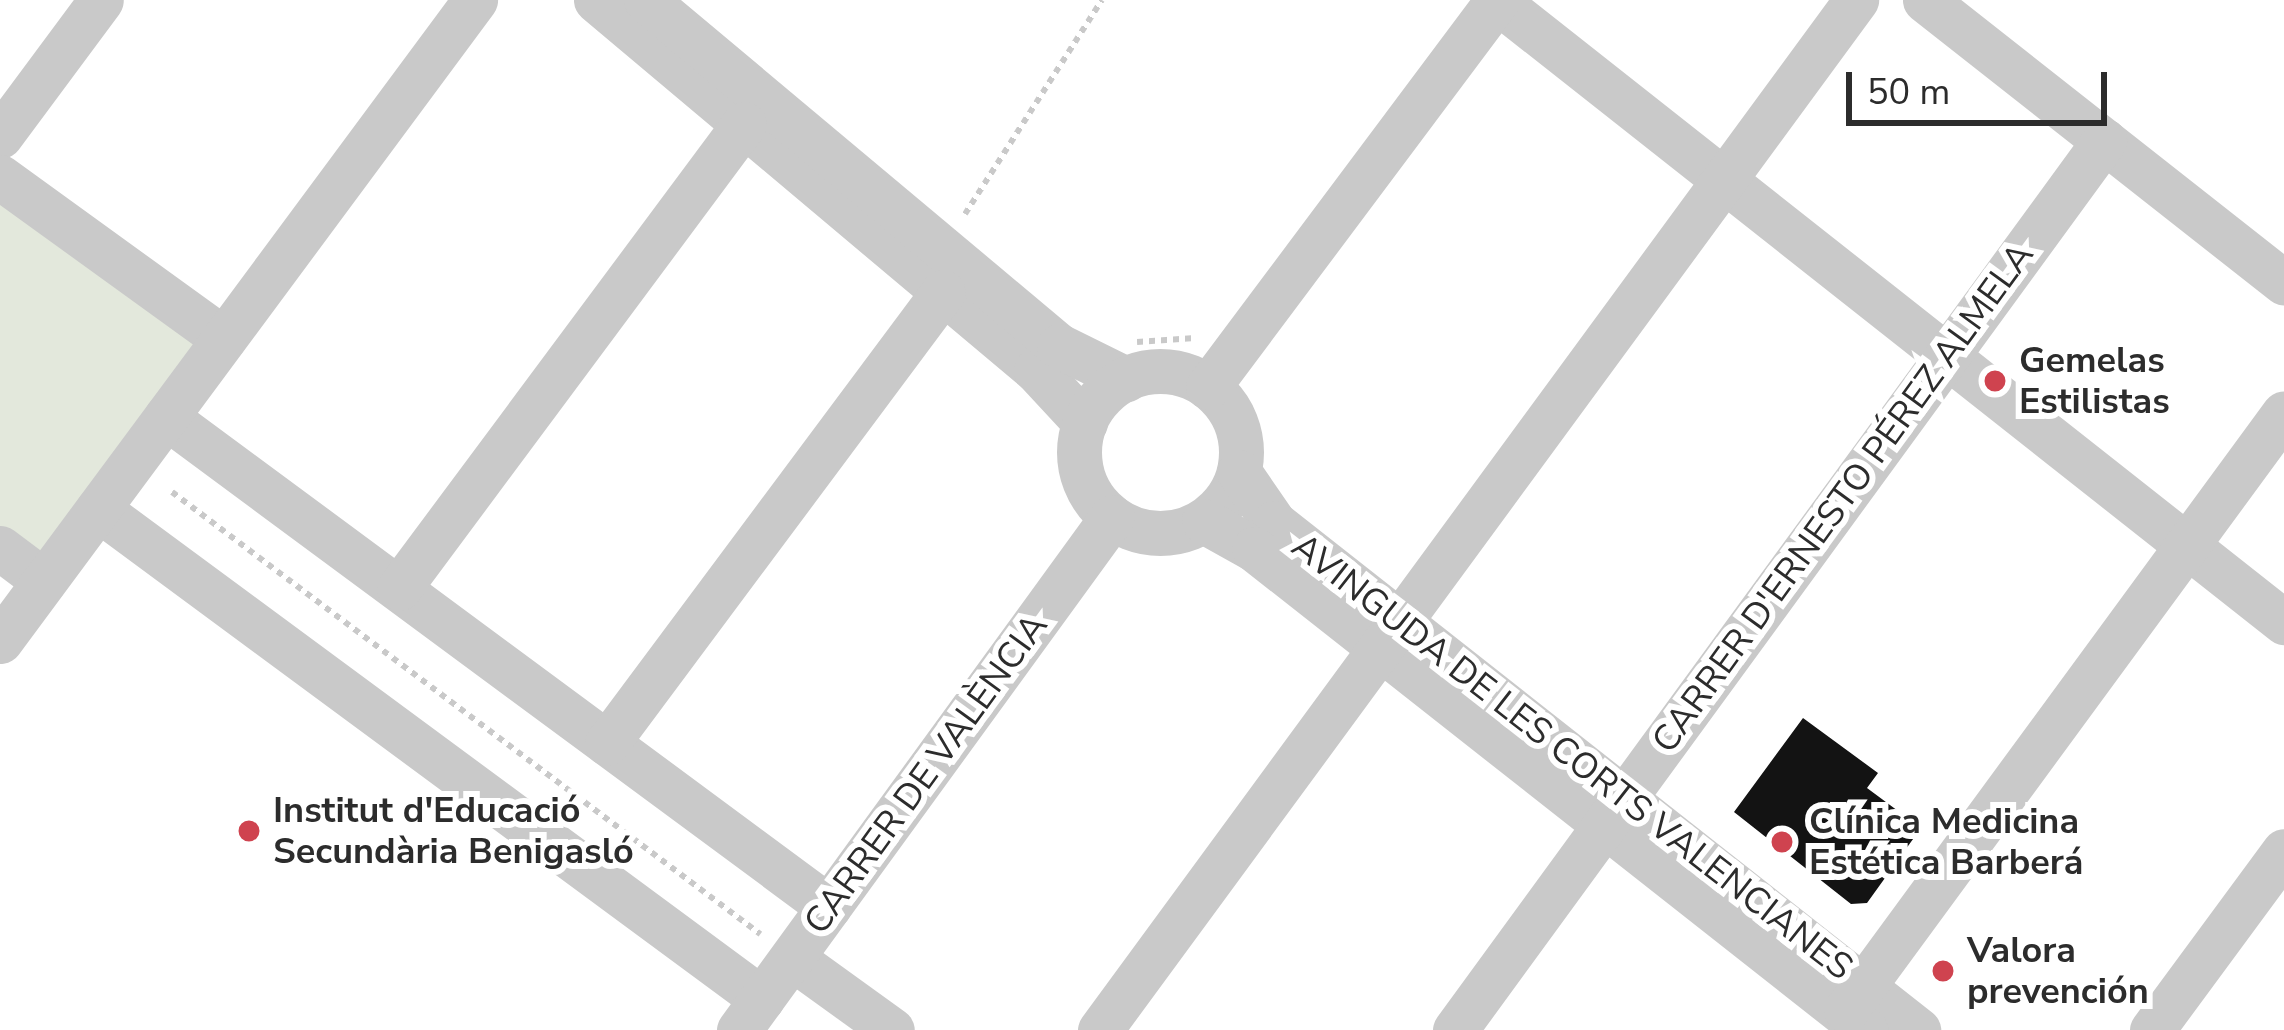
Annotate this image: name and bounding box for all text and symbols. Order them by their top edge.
scale bar [1852,48,2113,122]
text: 50 m [1867,68,1950,117]
street label: CARRER D'ERNESTO PÉREZ ALMELA [1643,235,2043,761]
place label: Gemelas Estilistas [2019,338,2170,423]
marker: Gemelas Estilistas [1982,368,2008,394]
street label: AVINGUDA DE LES CORTS VALENCIANES [1283,525,1861,989]
street label: CARRER DE VALÈNCIA [795,605,1057,943]
place label: Institut d'Educació Secundària Benigasló [273,788,634,873]
place label: Clínica Medicina Estética Barberá [1809,799,2083,884]
marker: Institut d'Educació Secundària Benigasló [236,818,262,844]
marker: Clínica Medicina Estética Barberá [1766,826,1798,858]
place label: Valora prevención [1967,928,2149,1013]
marker: Valora prevención [1930,958,1956,984]

